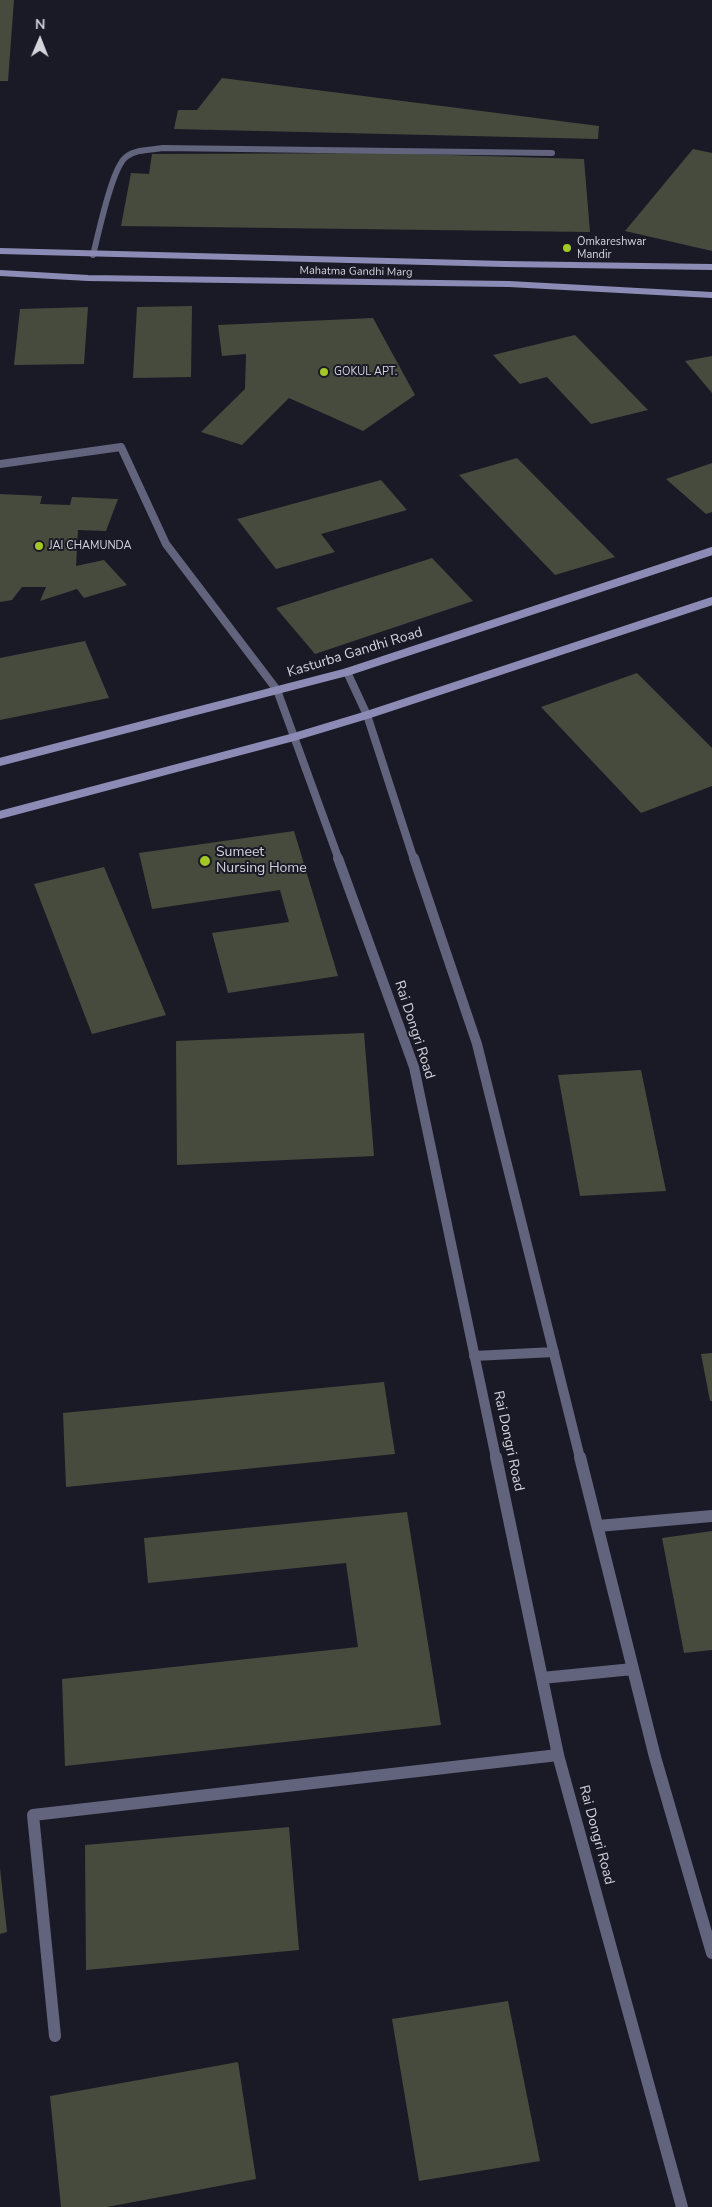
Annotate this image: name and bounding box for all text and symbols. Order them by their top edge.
north arrow [15,15,65,65]
text: N [35,15,46,34]
place label: Omkareshwar Mandir [577,235,646,261]
marker: Omkareshwar Mandir [561,242,573,254]
street label: Mahatma Gandhi Marg [299,264,413,280]
place label: GOKUL APT. [334,365,397,379]
marker: GOKUL APT. [318,366,330,378]
place label: JAI CHAMUNDA [49,539,132,553]
marker: JAI CHAMUNDA [33,540,45,552]
street label: Kasturba Gandhi Road [285,624,425,682]
place label: Sumeet Nursing Home [216,845,307,878]
marker: Sumeet Nursing Home [198,854,212,868]
street label: Rai Dongri Road [390,979,438,1081]
street label: Rai Dongri Road [489,1389,527,1493]
street label: Rai Dongri Road [575,1783,617,1887]

